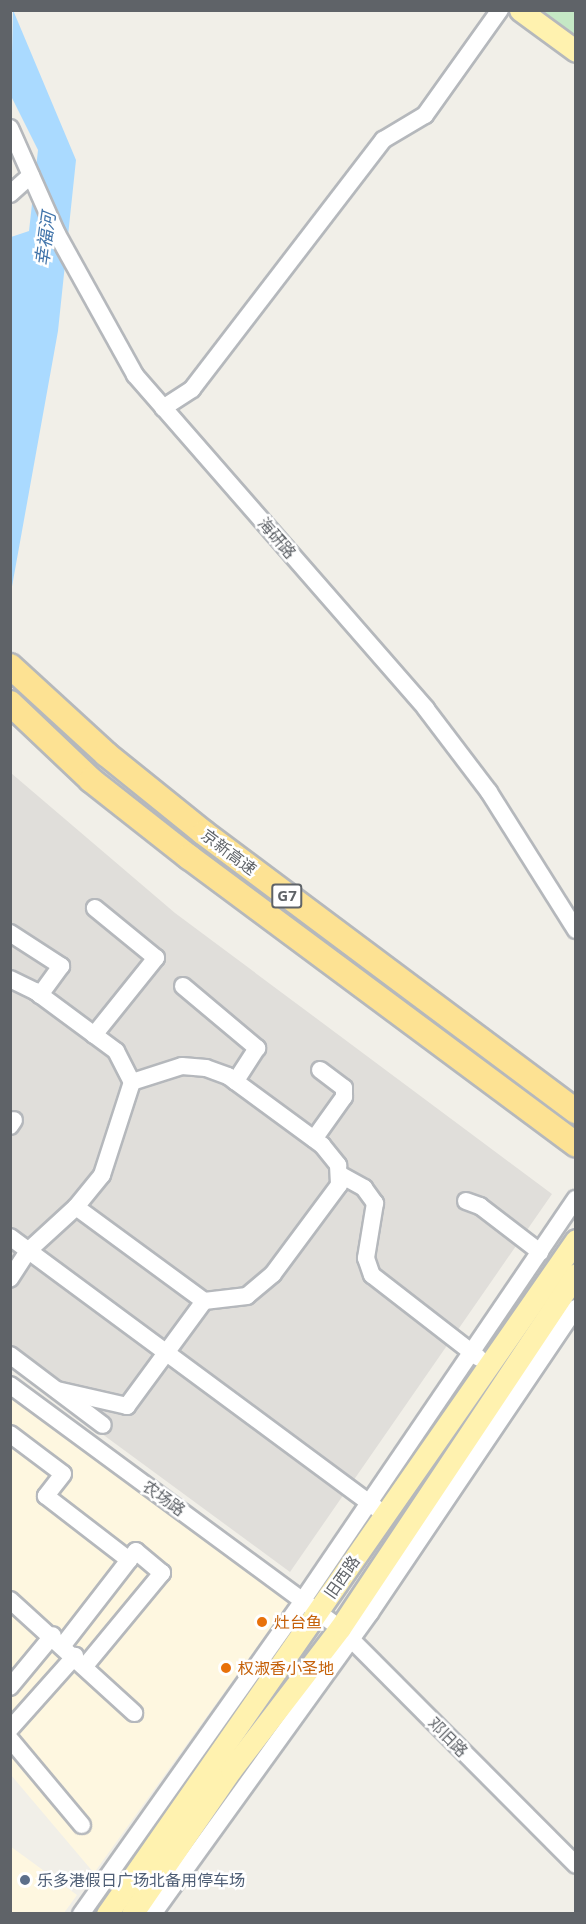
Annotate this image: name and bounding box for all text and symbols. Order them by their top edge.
water label: 幸福河 [31,211,59,267]
street label: 海研路 [254,514,300,562]
street label: 京新高速 [198,825,260,879]
road number: G7 [270,884,304,908]
street label: 农场路 [139,1476,189,1520]
street label: 旧西路 [320,1552,364,1602]
place label: 灶台鱼 [274,1612,322,1632]
marker: 灶台鱼 [255,1615,269,1629]
place label: 权淑香小圣地 [238,1658,334,1678]
marker: 权淑香小圣地 [219,1661,233,1675]
street label: 邓旧路 [424,1713,472,1761]
place label: 乐多港假日广场北备用停车场 [37,1870,245,1890]
marker: 乐多港假日广场北备用停车场 [18,1873,32,1887]

